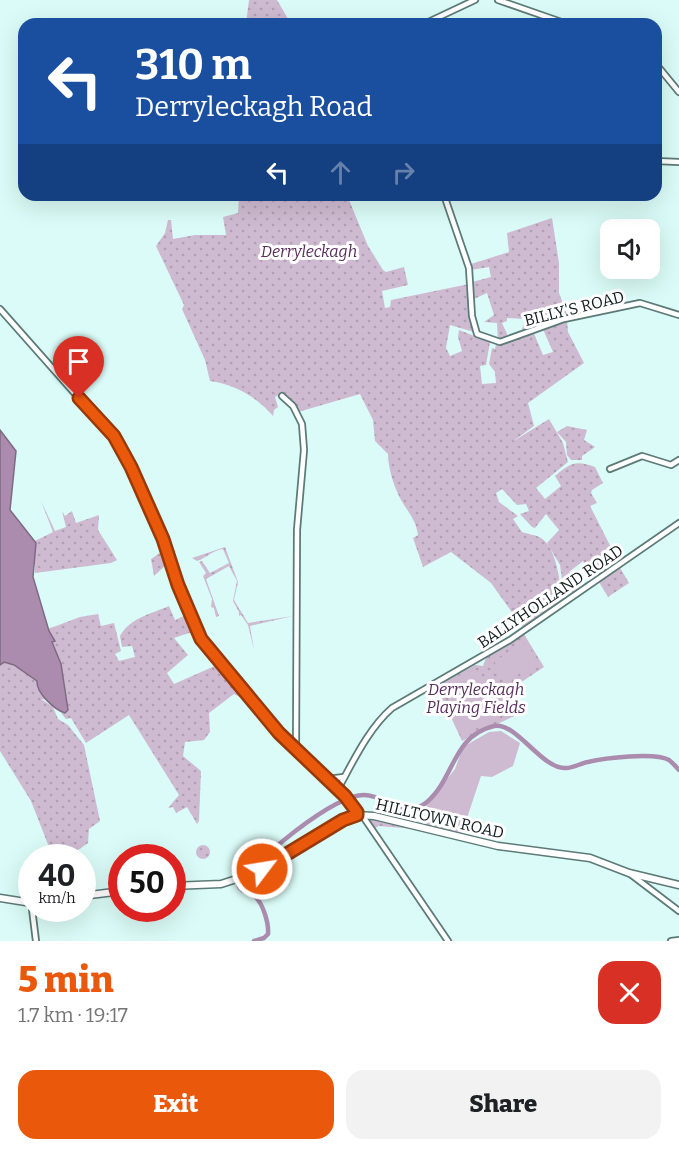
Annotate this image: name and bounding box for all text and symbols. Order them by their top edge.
text: 310 m [135,40,252,90]
icon: left [36,42,114,120]
text: Derryleckagh Road [135,91,372,123]
icon: left [261,156,294,189]
icon: ahead [324,156,357,189]
icon: right [387,156,420,189]
map controls [600,219,660,279]
button: sound [600,219,660,279]
park label: Derryleckagh [261,242,357,261]
street label: BILLY'S ROAD [522,287,626,330]
pin [53,336,104,398]
icon: arrive [62,345,95,378]
street label: BALLYHOLLAND ROAD [474,541,627,652]
park label: Derryleckagh Playing Fields [426,680,526,717]
street label: HILLTOWN ROAD [374,794,506,842]
position arrow [230,837,294,901]
speed limit sign: 50 [108,844,186,922]
text: 40 [38,858,76,894]
text: km/h [38,889,76,907]
text: 5 min [18,958,114,1002]
button: close [598,961,661,1024]
text: 1.7 km · 19:17 [18,1003,128,1027]
button: Exit [18,1070,334,1139]
button: Share [346,1070,661,1139]

